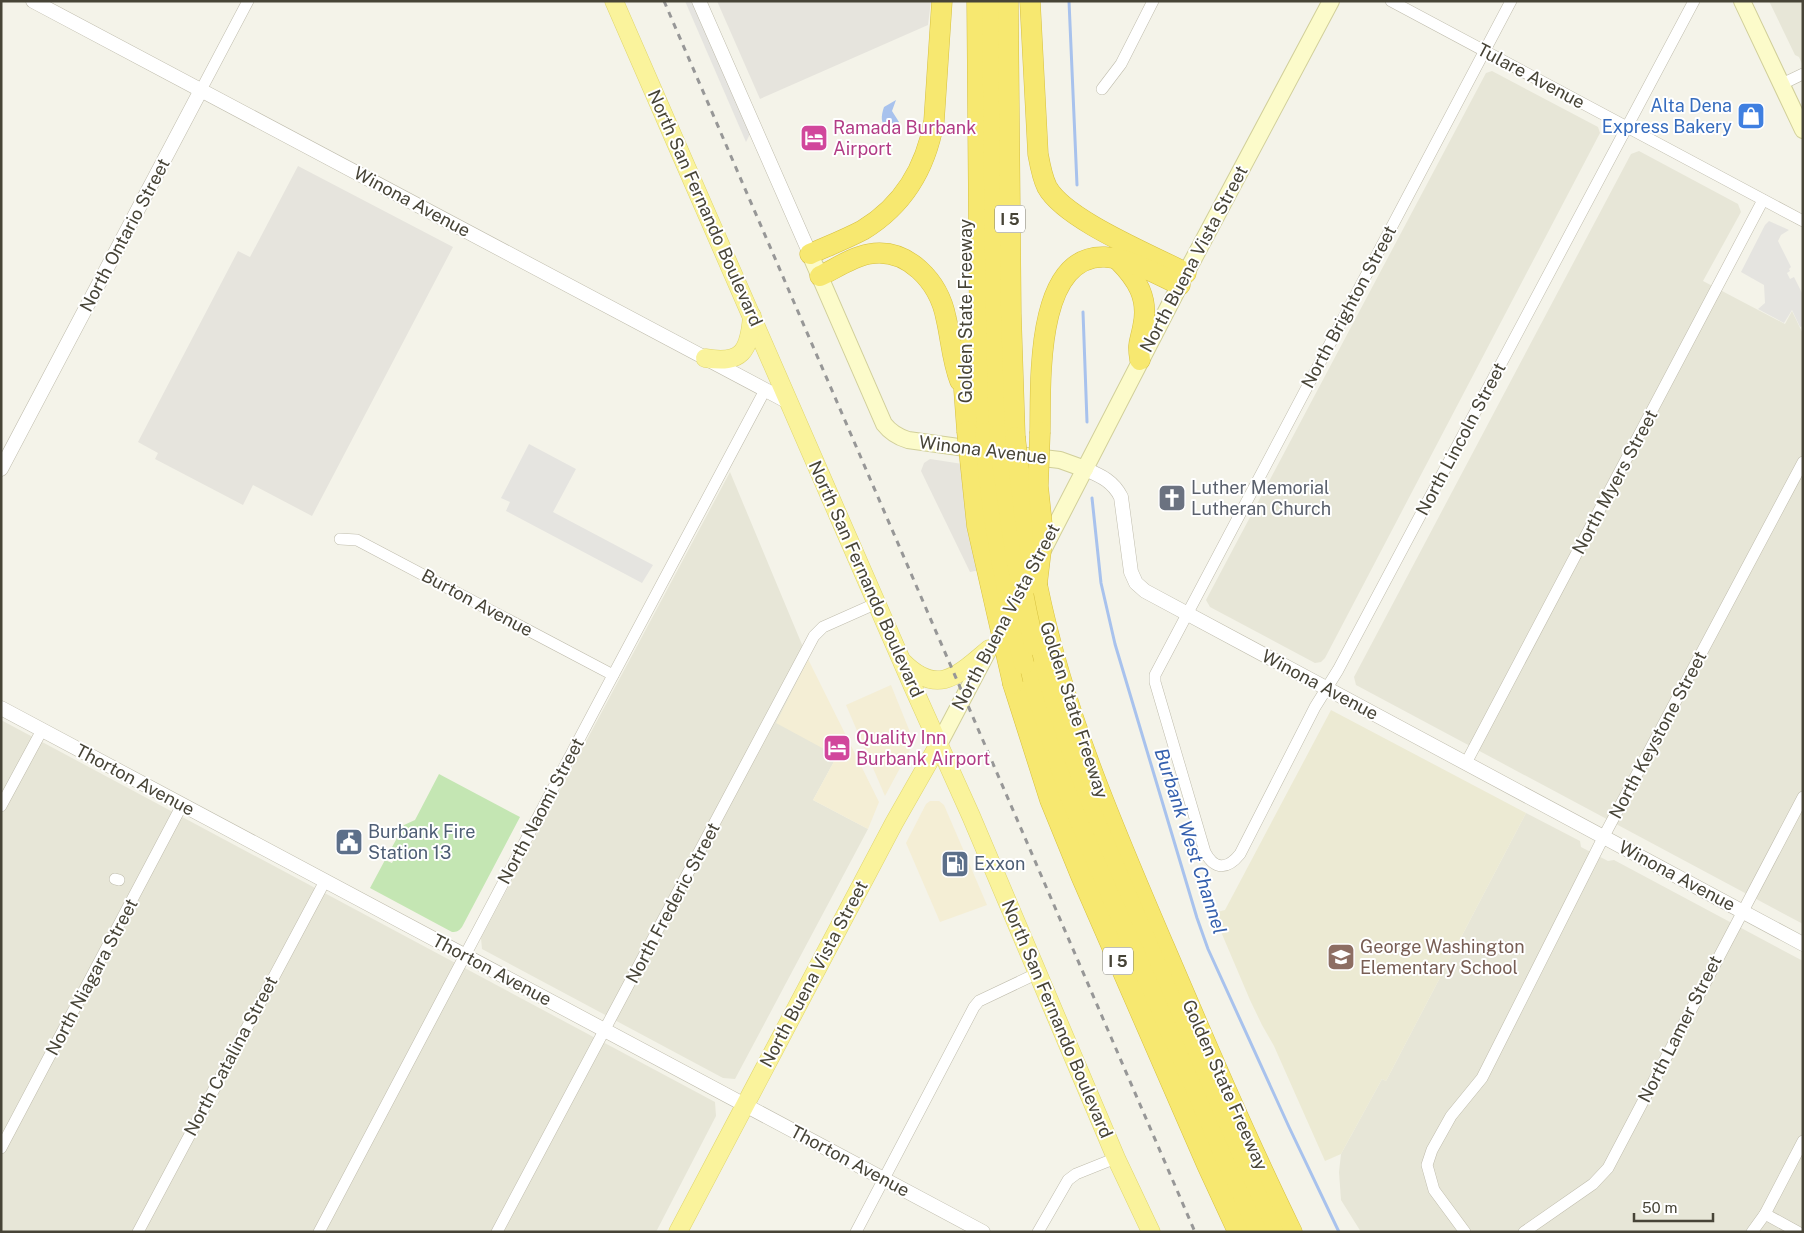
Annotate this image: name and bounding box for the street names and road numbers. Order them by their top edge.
street label: Tulare Avenue [1474,38,1589,113]
street label: North San Fernando Boulevard [644,86,767,329]
street label: North Ontario Street [75,154,174,315]
street label: Winona Avenue [350,162,474,241]
street label: North Buena Vista Street [1135,162,1252,356]
road number: I 5 [995,205,1025,232]
street label: Golden State Freeway [955,218,976,403]
street label: North Brighton Street [1297,222,1400,392]
street label: North Lincoln Street [1411,359,1510,519]
street label: North Myers Street [1568,406,1662,558]
street label: Winona Avenue [918,431,1048,468]
street label: North San Fernando Boulevard [805,457,928,700]
street label: North Buena Vista Street [947,520,1064,714]
street label: Burton Avenue [418,564,536,641]
street label: Golden State Freeway [1036,619,1113,801]
street label: Winona Avenue [1258,645,1382,724]
street label: North Keystone Street [1604,647,1711,822]
street label: North Naomi Street [493,734,588,888]
street label: Thorton Avenue [72,739,198,820]
street label: North Frederic Street [621,819,724,987]
street label: Winona Avenue [1615,836,1739,915]
street label: North Buena Vista Street [755,877,872,1071]
street label: North Niagara Street [41,895,142,1059]
street label: North San Fernando Boulevard [998,897,1117,1141]
street label: Thorton Avenue [429,929,555,1010]
road number: I 5 [1103,948,1133,974]
street label: North Lamer Street [1633,952,1726,1106]
street label: North Catalina Street [179,972,282,1139]
street label: Golden State Freeway [1178,996,1273,1174]
street label: Thorton Avenue [787,1120,913,1201]

